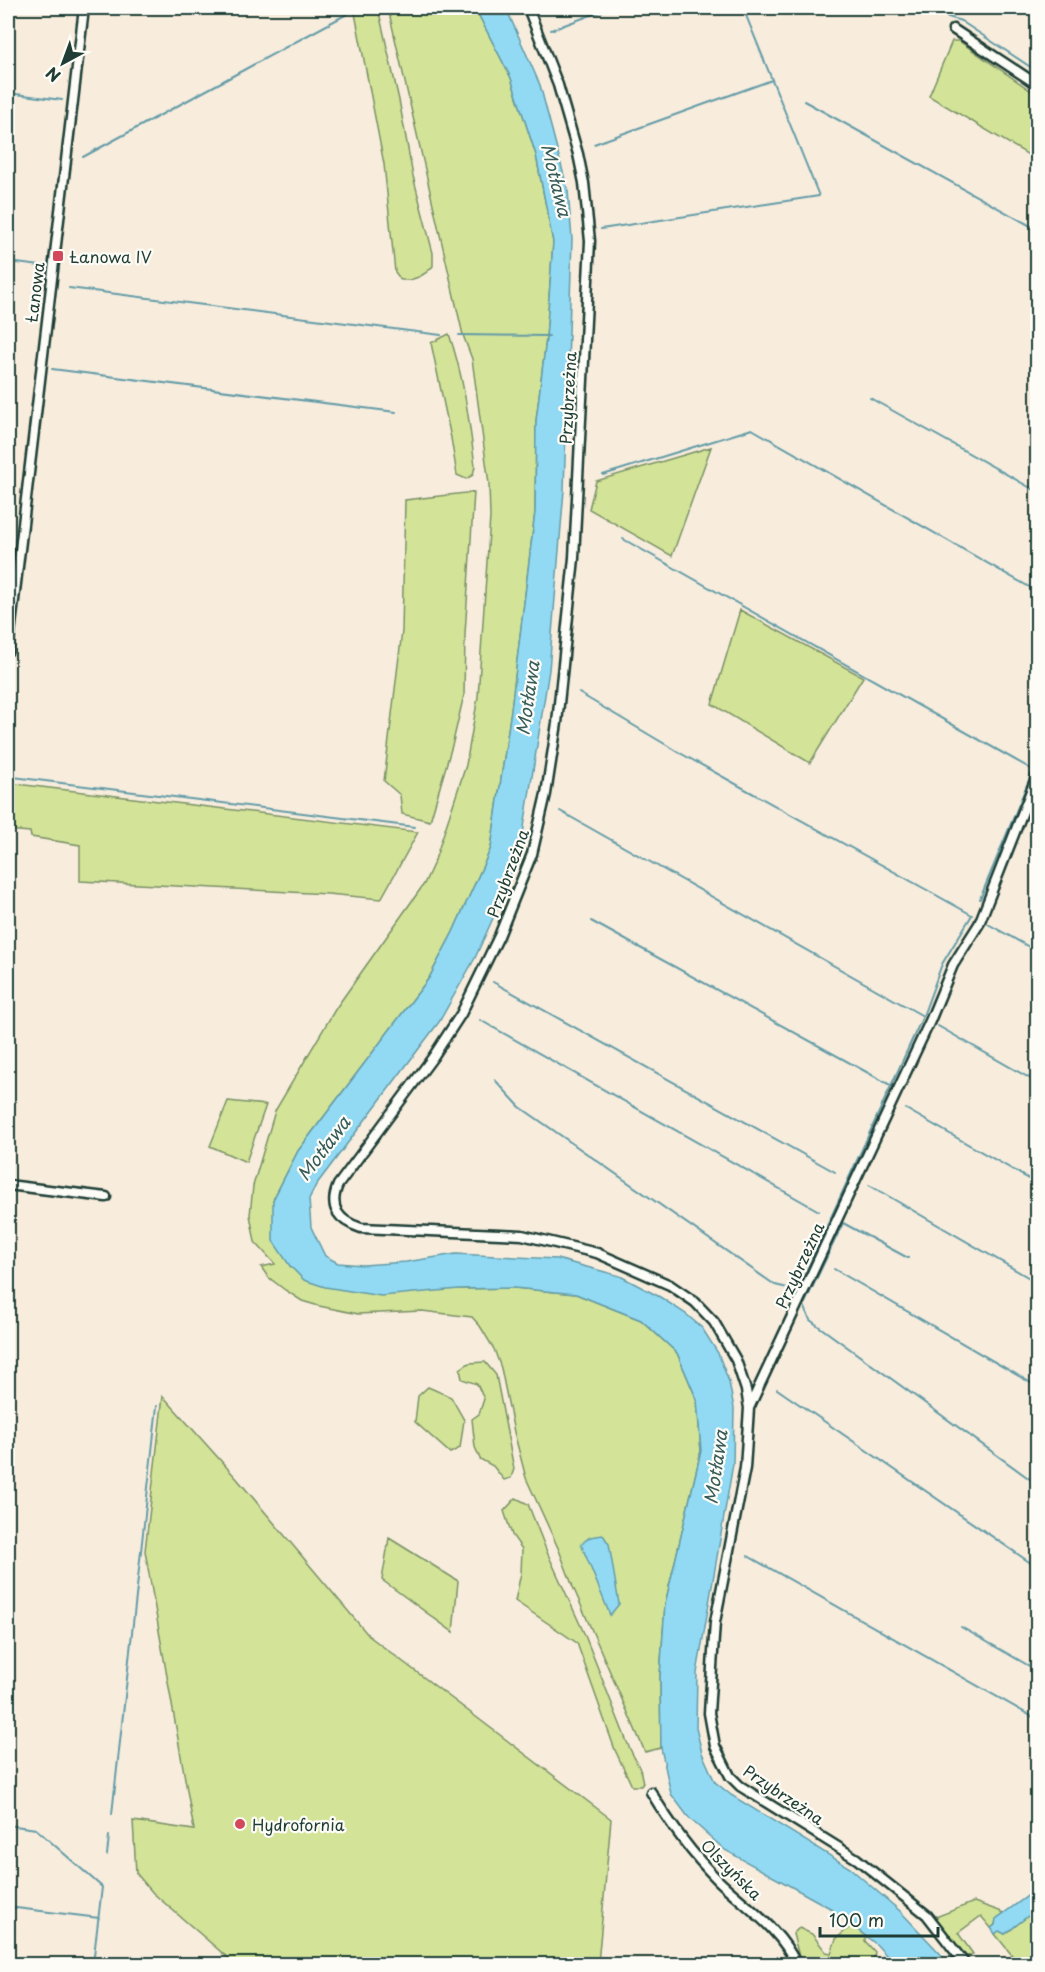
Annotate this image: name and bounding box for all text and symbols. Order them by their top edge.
north arrow [33,33,93,93]
text: N [40,62,65,88]
water label: Motława [535,141,579,220]
place label: Łanowa IV [69,244,152,268]
marker: Łanowa IV [51,249,65,263]
street label: Łanowa [18,261,50,325]
street label: Przybrzeżna [553,351,581,445]
water label: Motława [508,659,546,737]
street label: Przybrzeżna [480,825,534,921]
water label: Motława [290,1110,357,1186]
street label: Przybrzeżna [769,1218,829,1312]
water label: Motława [696,1428,734,1506]
street label: Przybrzeżna [739,1758,829,1830]
place label: Hydrofornia [252,1812,345,1836]
marker: Hydrofornia [233,1817,247,1831]
street label: Olszyńska [696,1833,768,1905]
scale bar [820,1900,938,1938]
text: 100 m [829,1906,884,1933]

